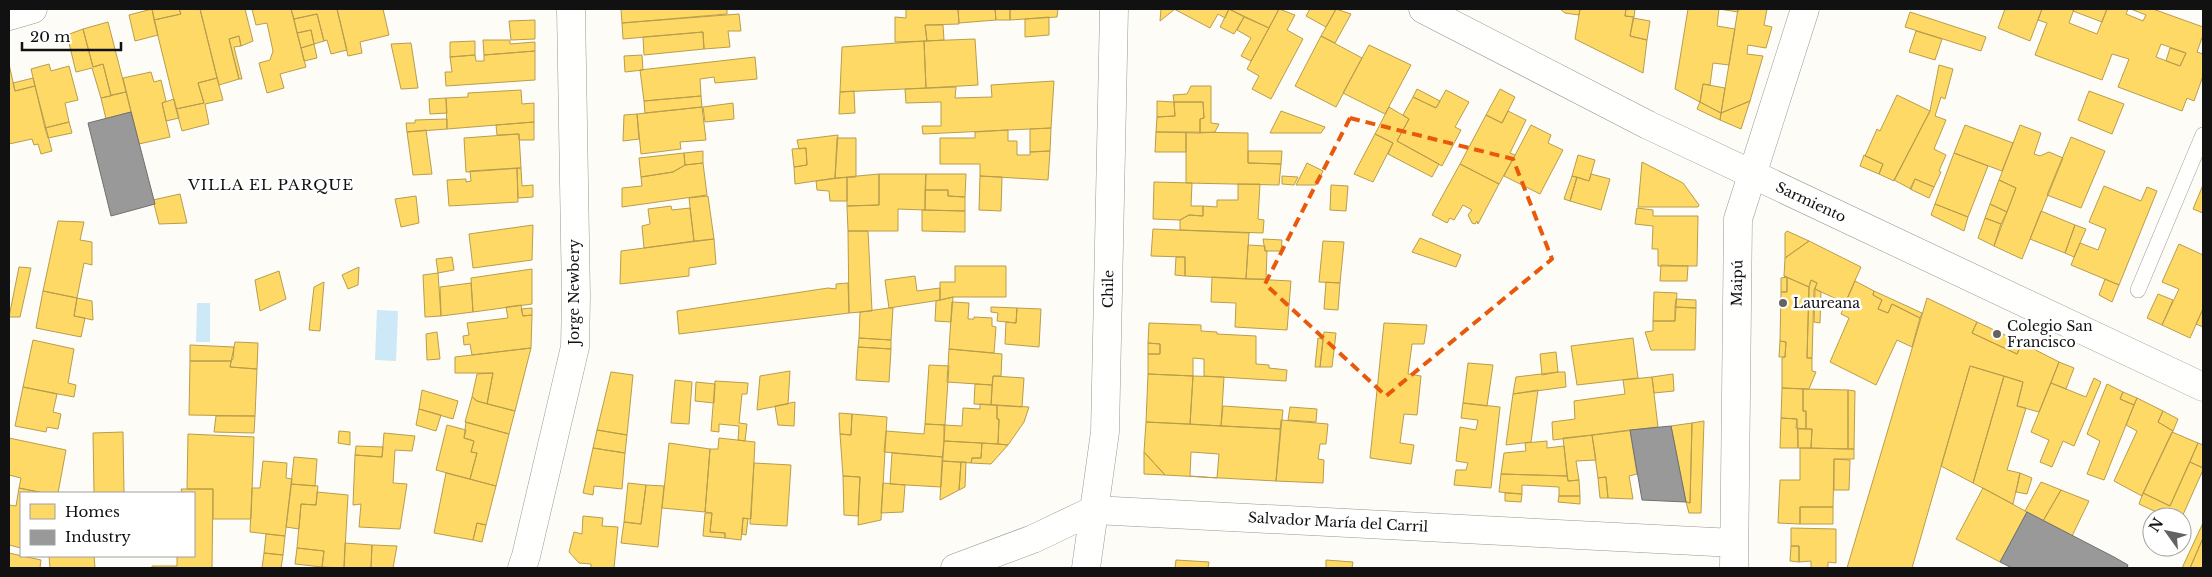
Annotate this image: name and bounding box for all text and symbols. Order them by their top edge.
scale bar [22,20,121,52]
text: 20 m [30,27,70,46]
district label: VILLA EL PARQUE [187,175,354,194]
street label: Sarmiento [1773,178,1849,226]
street label: Jorge Newbery [565,239,583,347]
street label: Maipú [1728,259,1746,306]
street label: Chile [1099,270,1117,308]
place label: Laureana [1793,294,1860,312]
marker: Laureana [1777,297,1789,309]
place label: Colegio San Francisco [2007,317,2093,351]
marker: Colegio San Francisco [1991,328,2003,340]
legend [20,492,195,557]
text: Homes [65,502,120,521]
north arrow [2142,507,2192,557]
street label: Salvador María del Carril [1248,508,1429,536]
text: N [2145,514,2167,535]
text: Industry [65,527,131,546]

